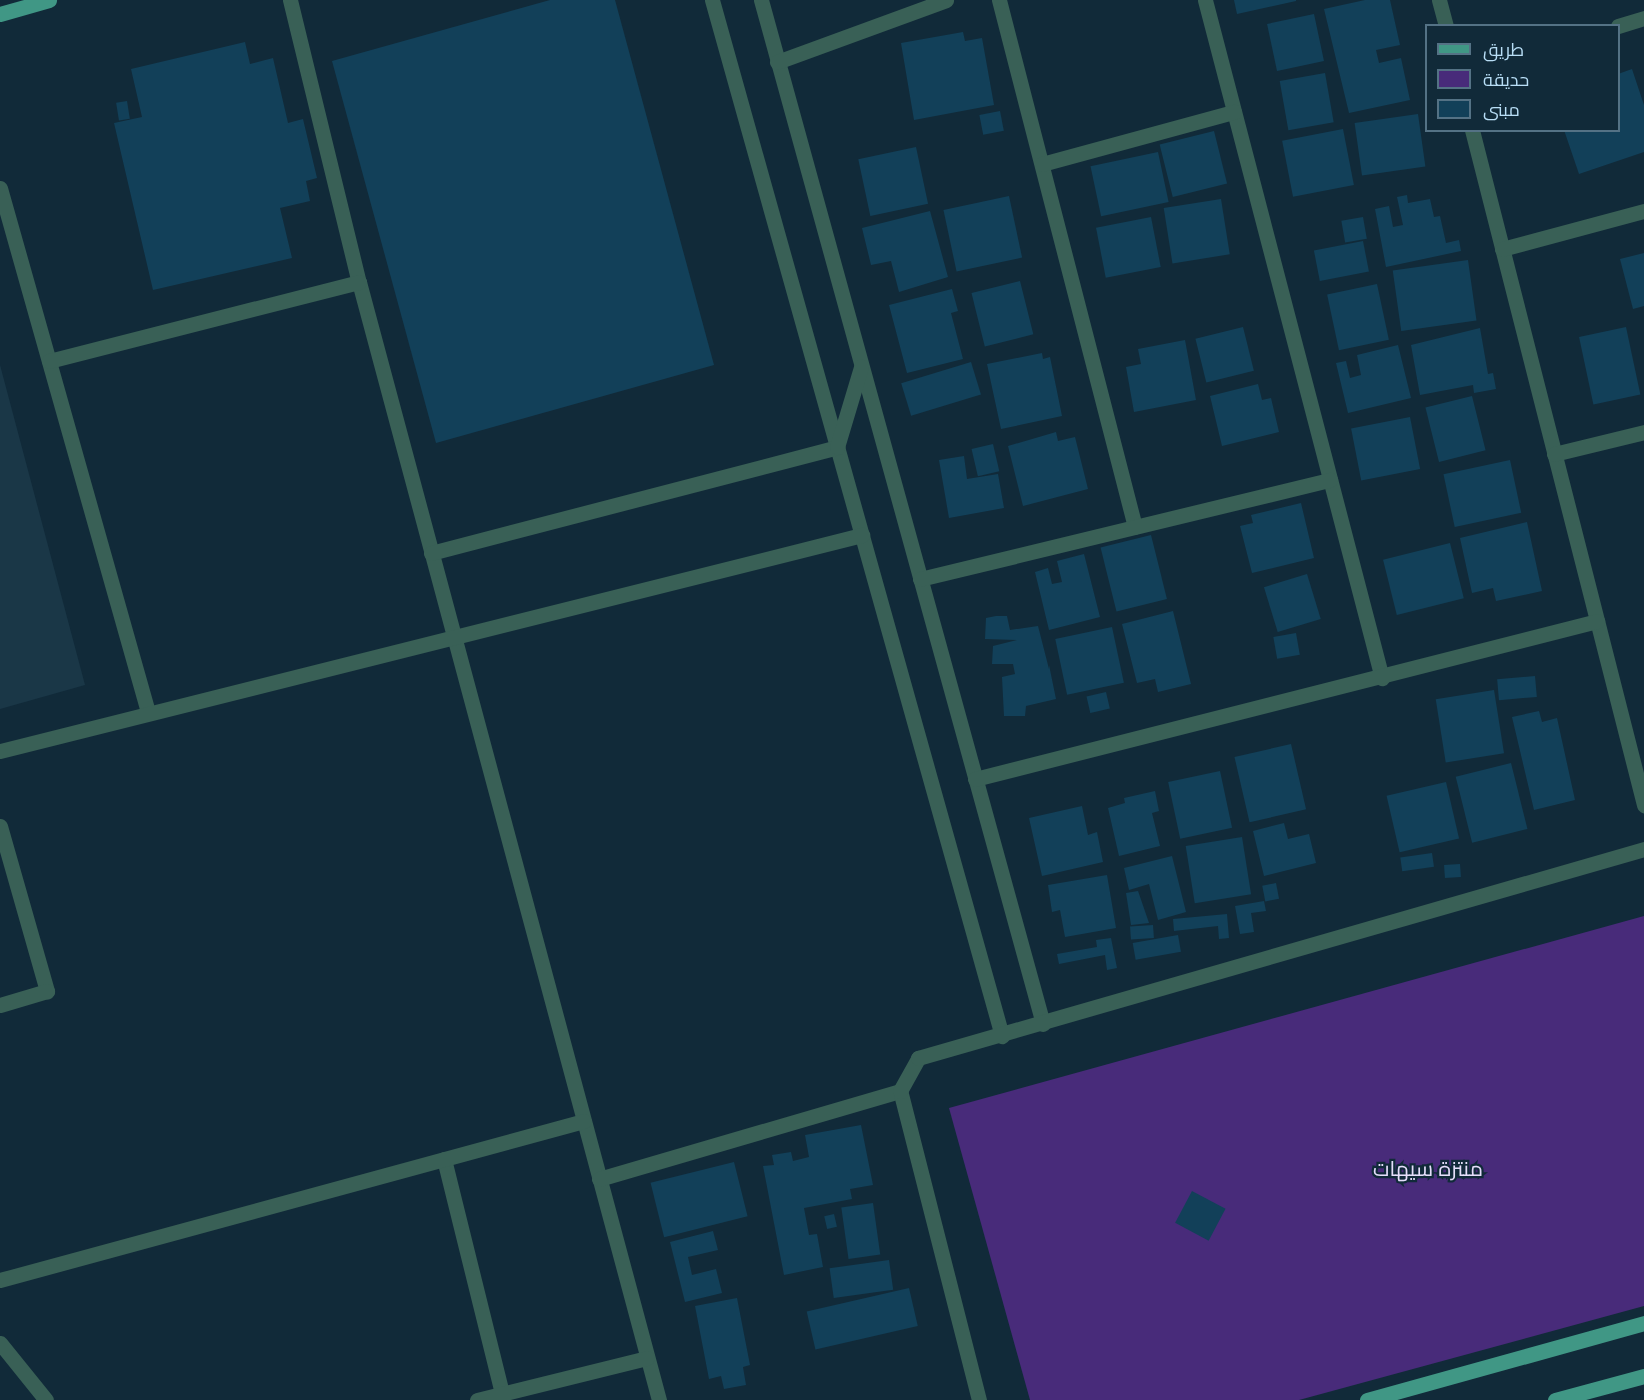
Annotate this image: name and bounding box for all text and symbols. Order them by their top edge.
legend [1425,24,1620,132]
text: طريق [1483,39,1524,61]
text: حديقة [1483,69,1529,91]
text: مبنى [1483,99,1520,121]
park label: منتزة سيهات [1373,1157,1483,1183]

